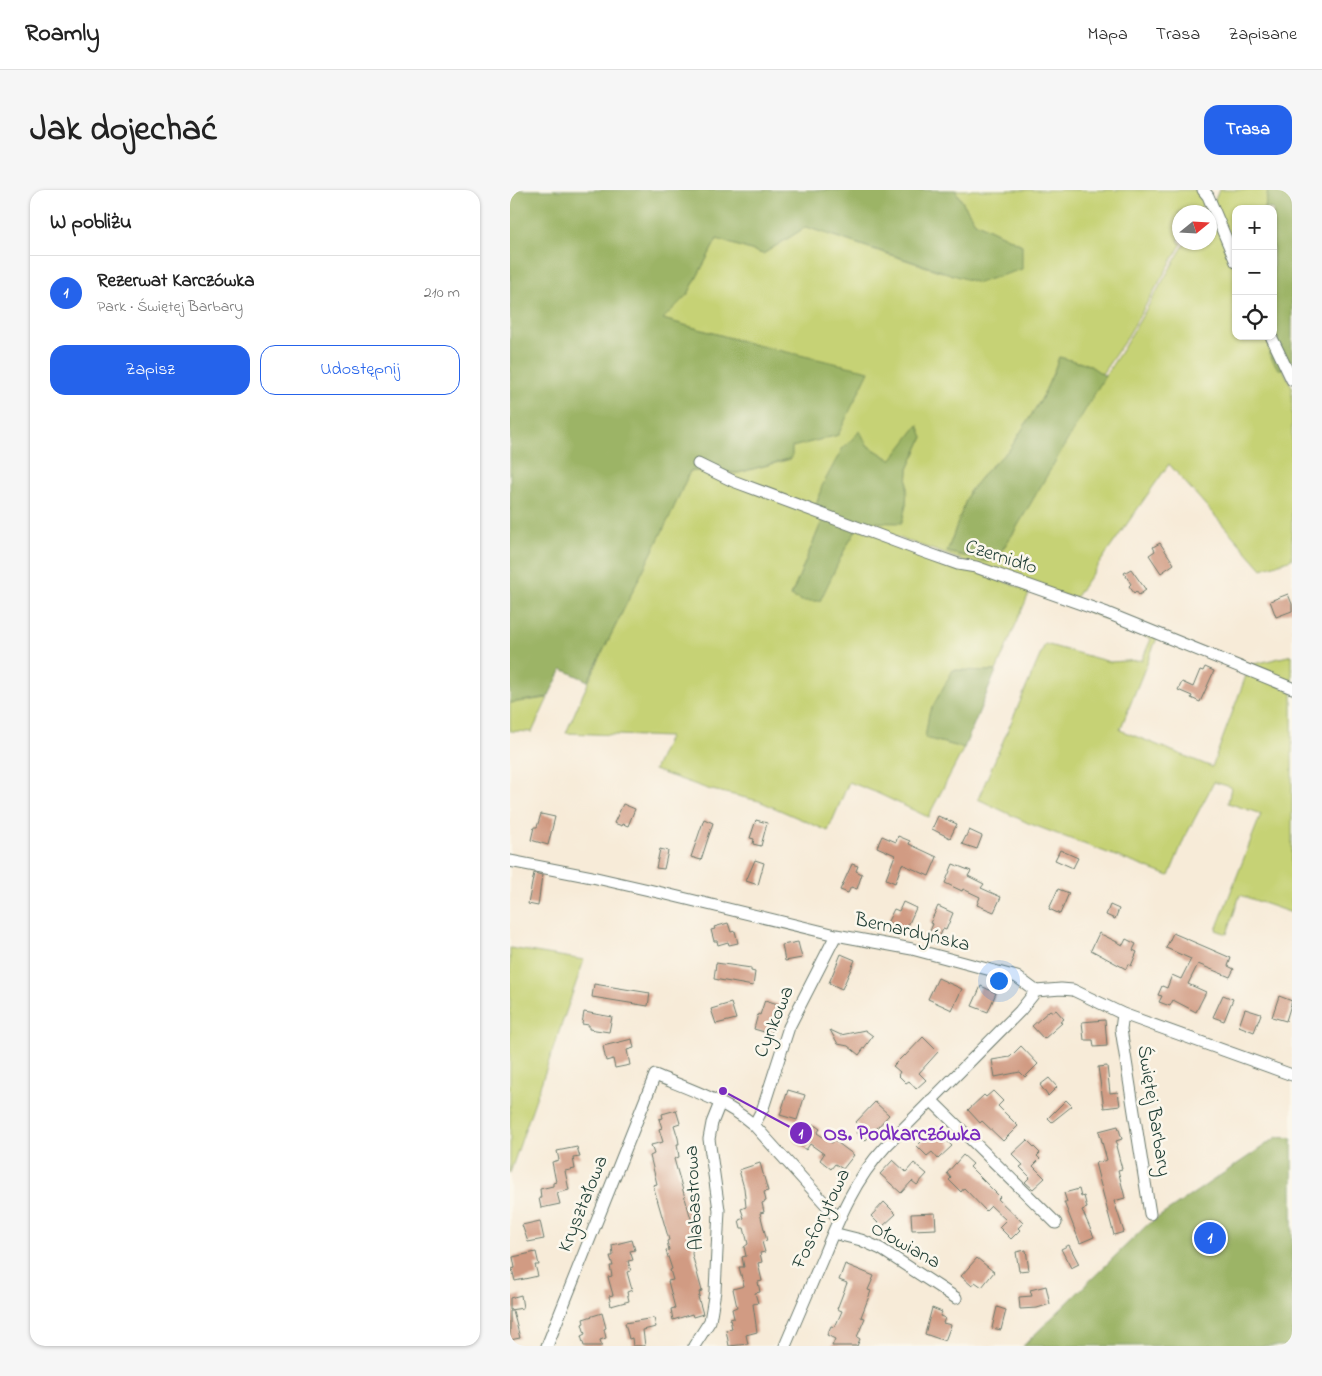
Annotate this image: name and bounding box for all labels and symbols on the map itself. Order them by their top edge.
north arrow [1172,205,1217,250]
street label: Czernidło [961,533,1041,583]
street label: Bernardyńska [851,905,972,960]
your location [986,968,1012,994]
street label: Cynkowa [747,982,803,1062]
street label: Świętej Barbary [1128,1043,1178,1179]
callout: Os. Podkarczówka [788,1115,991,1151]
text: Os. Podkarczówka [823,1120,981,1150]
text: 1 [799,1123,804,1145]
street label: Alabastrowa [678,1145,712,1251]
street label: Kryształowa [551,1151,617,1257]
street label: Fosforytowa [785,1164,859,1275]
street label: Ołowiana [865,1215,945,1277]
pin: 1 [1194,1219,1226,1257]

